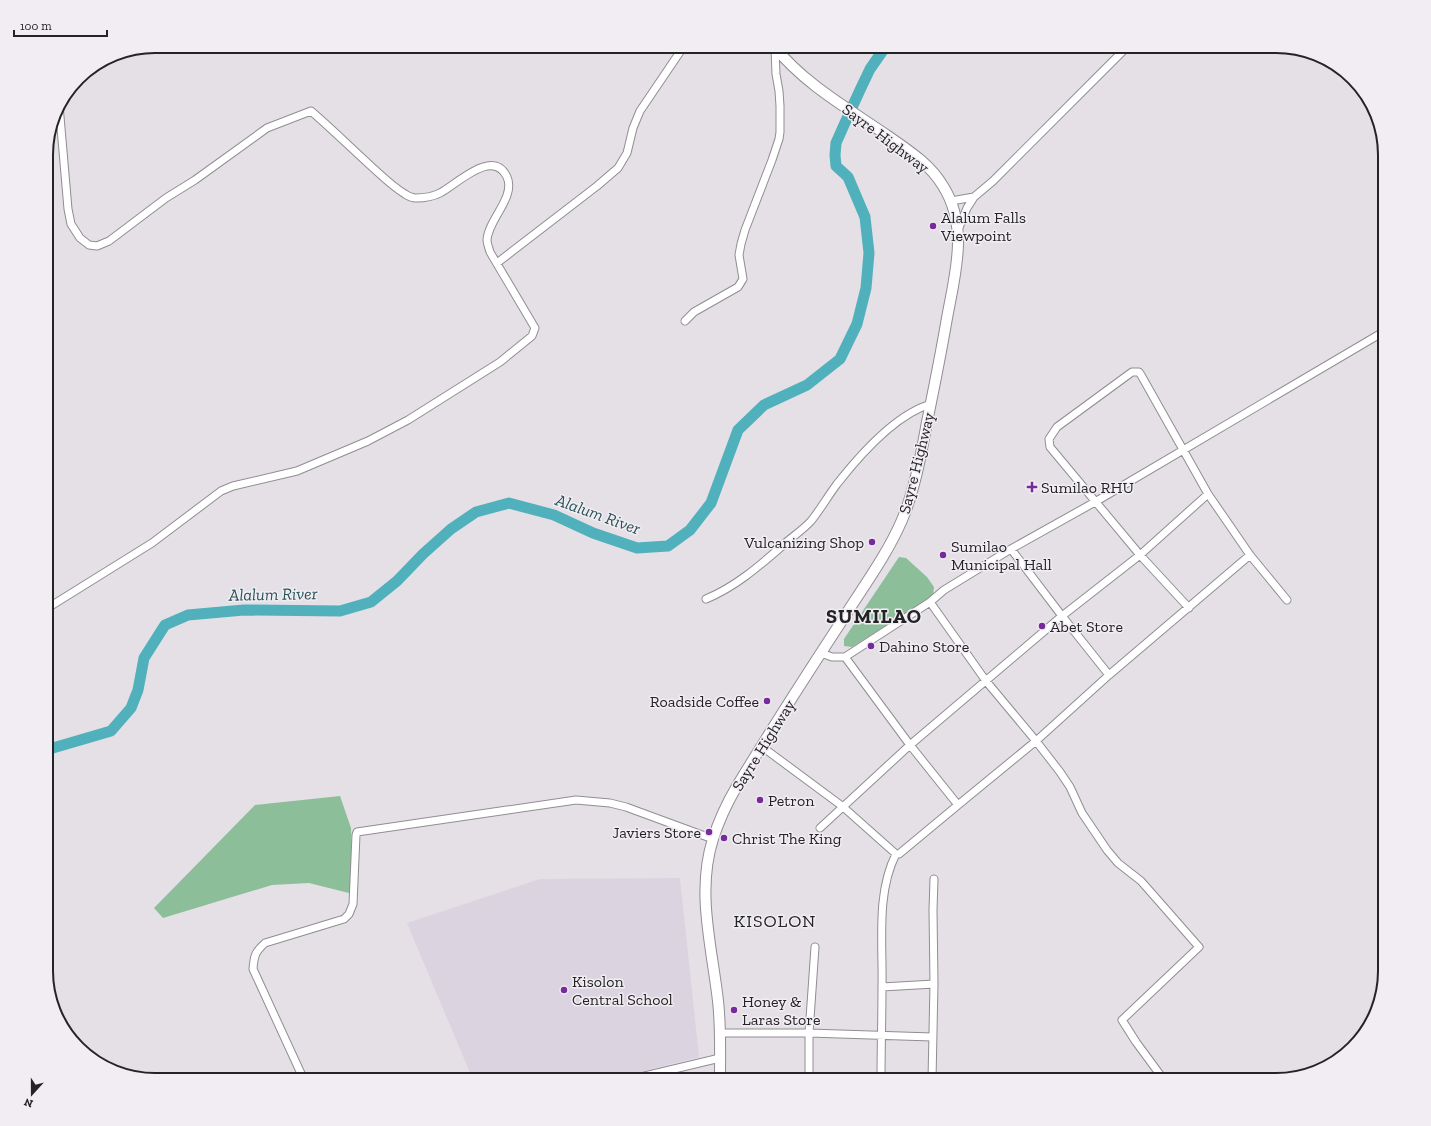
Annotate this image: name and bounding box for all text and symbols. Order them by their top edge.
scale bar [14,12,107,38]
text: 100 m [20,19,52,33]
street label: Sayre Highway [839,100,934,178]
place label: Alalum Falls Viewpoint [940,208,1026,245]
marker: Alalum Falls Viewpoint [928,221,938,231]
street label: Sayre Highway [895,410,938,516]
place label: Sumilao RHU [1041,478,1134,497]
marker: Sumilao RHU [1026,481,1038,493]
water label: Alalum River [552,489,643,539]
place label: Vulcanizing Shop [743,533,864,552]
marker: Vulcanizing Shop [867,537,877,547]
place label: Sumilao Municipal Hall [951,537,1052,574]
marker: Sumilao Municipal Hall [938,550,948,560]
water label: Alalum River [227,583,318,605]
district label: SUMILAO [826,604,922,628]
place label: Abet Store [1050,617,1123,636]
marker: Abet Store [1037,621,1047,631]
place label: Dahino Store [879,637,969,656]
marker: Dahino Store [866,641,876,651]
place label: Roadside Coffee [650,692,759,711]
street label: Sayre Highway [728,696,799,794]
marker: Roadside Coffee [762,696,772,706]
place label: Petron [768,791,815,810]
marker: Petron [755,795,765,805]
place label: Javiers Store [612,823,701,842]
marker: Javiers Store [704,827,714,837]
place label: Christ The King [732,829,842,848]
marker: Christ The King [719,833,729,843]
district label: KISOLON [734,910,816,932]
place label: Kisolon Central School [572,972,673,1009]
marker: Kisolon Central School [559,985,569,995]
place label: Honey & Laras Store [742,992,820,1029]
marker: Honey & Laras Store [729,1005,739,1015]
north arrow [12,1074,52,1114]
text: N [22,1095,35,1110]

